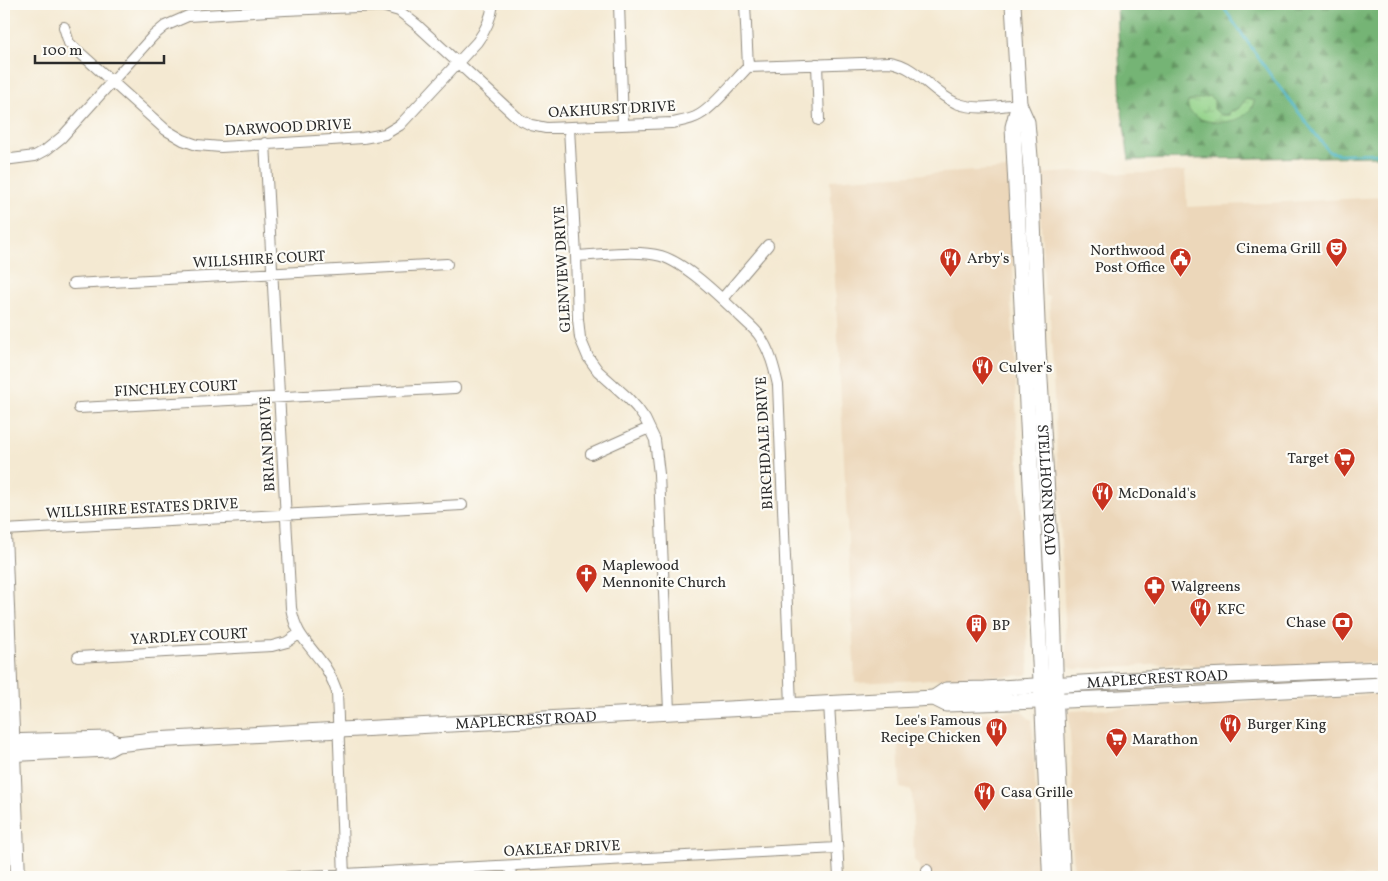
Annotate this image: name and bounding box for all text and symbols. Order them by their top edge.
scale bar [35,32,164,64]
text: 100 m [42,41,82,62]
street label: OAKHURST DRIVE [548,97,676,124]
street label: DARWOOD DRIVE [224,115,352,142]
street label: GLENVIEW DRIVE [550,205,577,333]
theatre icon: Cinema Grill [1325,236,1349,267]
place label: Cinema Grill [1236,239,1321,260]
place label: Northwood Post Office [1090,241,1165,279]
restaurant icon: Arby's [939,246,963,277]
street label: WILLSHIRE COURT [192,247,326,274]
public building icon: Northwood Post Office [1169,247,1193,278]
place label: Arby's [967,249,1009,270]
restaurant icon: Culver's [971,355,995,386]
place label: Culver's [999,358,1052,379]
street label: FINCHLEY COURT [114,376,239,403]
street label: BIRCHDALE DRIVE [752,376,779,510]
street label: BRIAN DRIVE [256,396,281,492]
street label: STELLHORN ROAD [1031,424,1060,556]
supermarket icon: Target [1333,446,1357,477]
place label: Target [1287,449,1329,470]
restaurant icon: McDonald's [1090,481,1114,512]
place label: McDonald's [1118,484,1196,505]
street label: WILLSHIRE ESTATES DRIVE [45,494,239,525]
place label: Maplewood Mennonite Church [602,556,726,594]
church icon: Maplewood Mennonite Church [574,562,598,593]
pharmacy icon: Walgreens [1143,574,1167,605]
place label: Walgreens [1171,577,1241,598]
restaurant icon: KFC [1189,597,1213,628]
place label: KFC [1217,600,1246,621]
bank icon: Chase [1330,610,1354,641]
building icon: BP [964,613,988,644]
place label: Chase [1286,613,1326,634]
place label: BP [992,616,1010,637]
street label: YARDLEY COURT [130,624,249,651]
street label: MAPLECREST ROAD [1086,666,1228,695]
street label: MAPLECREST ROAD [455,707,597,736]
place label: Lee's Famous Recipe Chicken [880,711,981,749]
restaurant icon: Burger King [1219,712,1243,743]
place label: Burger King [1247,715,1327,736]
restaurant icon: Lee's Famous Recipe Chicken [985,717,1009,748]
supermarket icon: Marathon [1104,727,1128,758]
place label: Marathon [1132,730,1198,751]
restaurant icon: Casa Grille [973,780,997,811]
place label: Casa Grille [1001,783,1073,804]
street label: OAKLEAF DRIVE [503,836,621,863]

